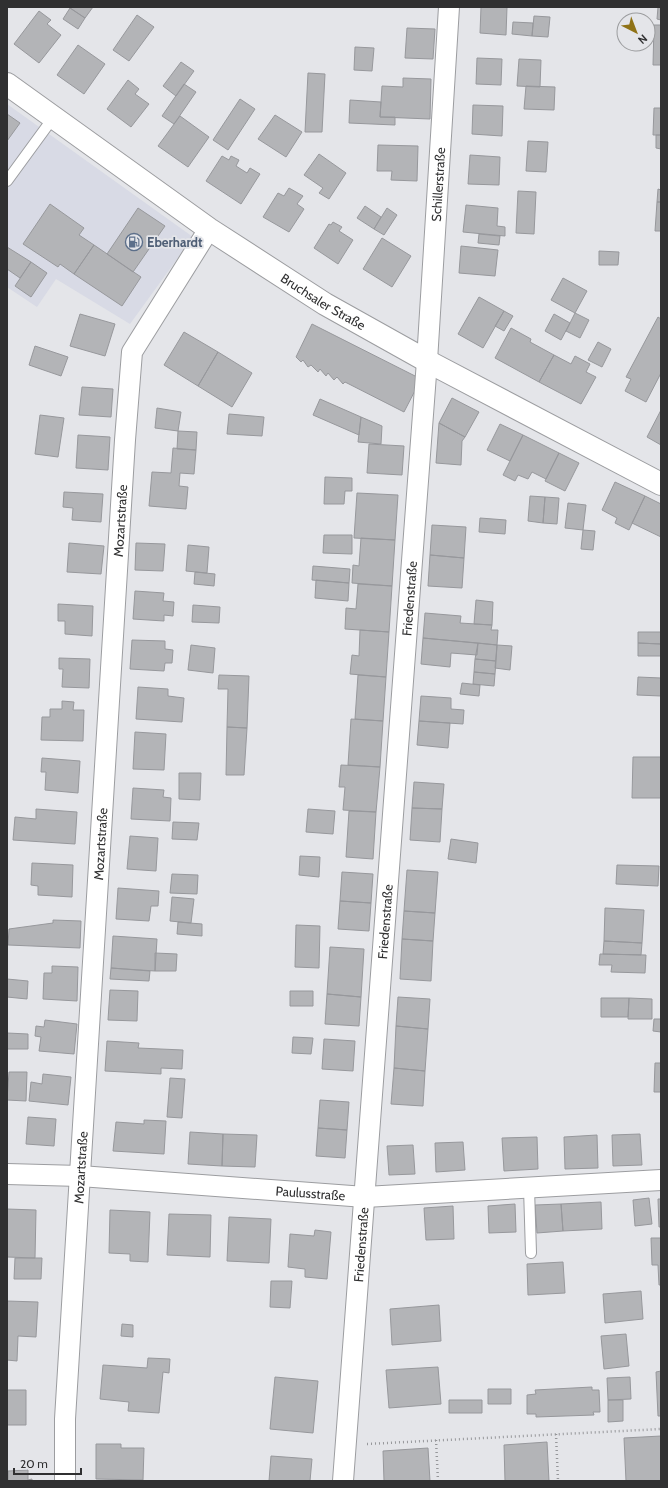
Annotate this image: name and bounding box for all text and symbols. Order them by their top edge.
north arrow [616,12,656,52]
text: N [635,32,650,47]
street label: Schillerstraße [428,147,448,222]
fuel station icon: Eberhardt [124,232,144,252]
place label: Eberhardt [147,234,203,250]
street label: Bruchsaler Straße [278,270,369,333]
street label: Mozartstraße [110,484,130,557]
street label: Friedenstraße [398,560,420,637]
street label: Mozartstraße [90,807,110,881]
street label: Friedenstraße [374,883,396,960]
street label: Mozartstraße [70,1130,91,1204]
street label: Paulusstraße [275,1182,346,1204]
street label: Friedenstraße [350,1206,372,1283]
scale bar [14,1450,81,1476]
text: 20 m [20,1456,48,1471]

